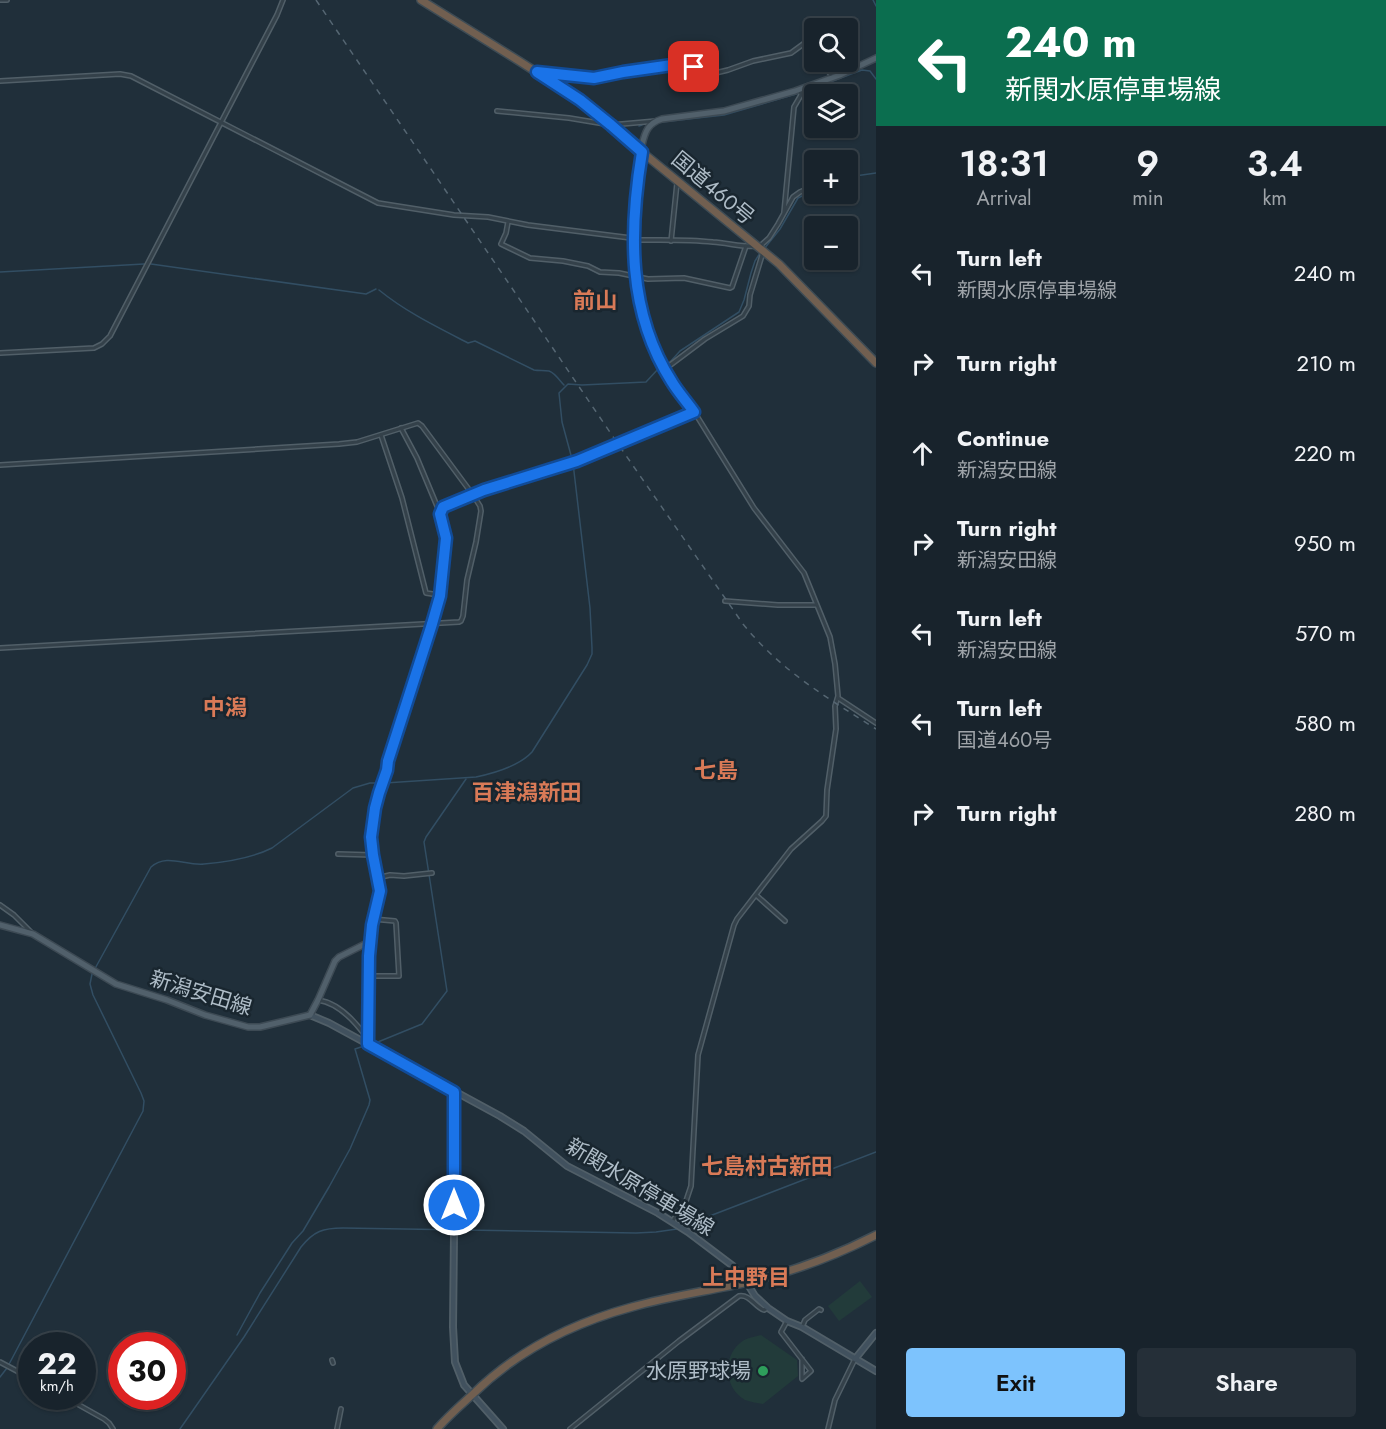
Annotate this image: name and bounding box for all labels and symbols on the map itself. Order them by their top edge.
pin [668,41,719,92]
street label: 国道460号 [665,144,761,232]
district label: 前山 [573,284,617,316]
district label: 中潟 [203,691,247,723]
district label: 七島 [694,754,738,786]
district label: 百津潟新田 [472,776,582,808]
street label: 新潟安田線 [146,963,256,1023]
street label: 新関水原停車場線 [560,1131,720,1243]
district label: 七島村古新田 [701,1150,833,1182]
position arrow [422,1173,486,1237]
district label: 上中野目 [702,1261,790,1293]
speed limit sign: 30 [108,1332,186,1410]
place label: 水原野球場 [646,1356,751,1386]
marker: 水原野球場 [756,1364,770,1378]

